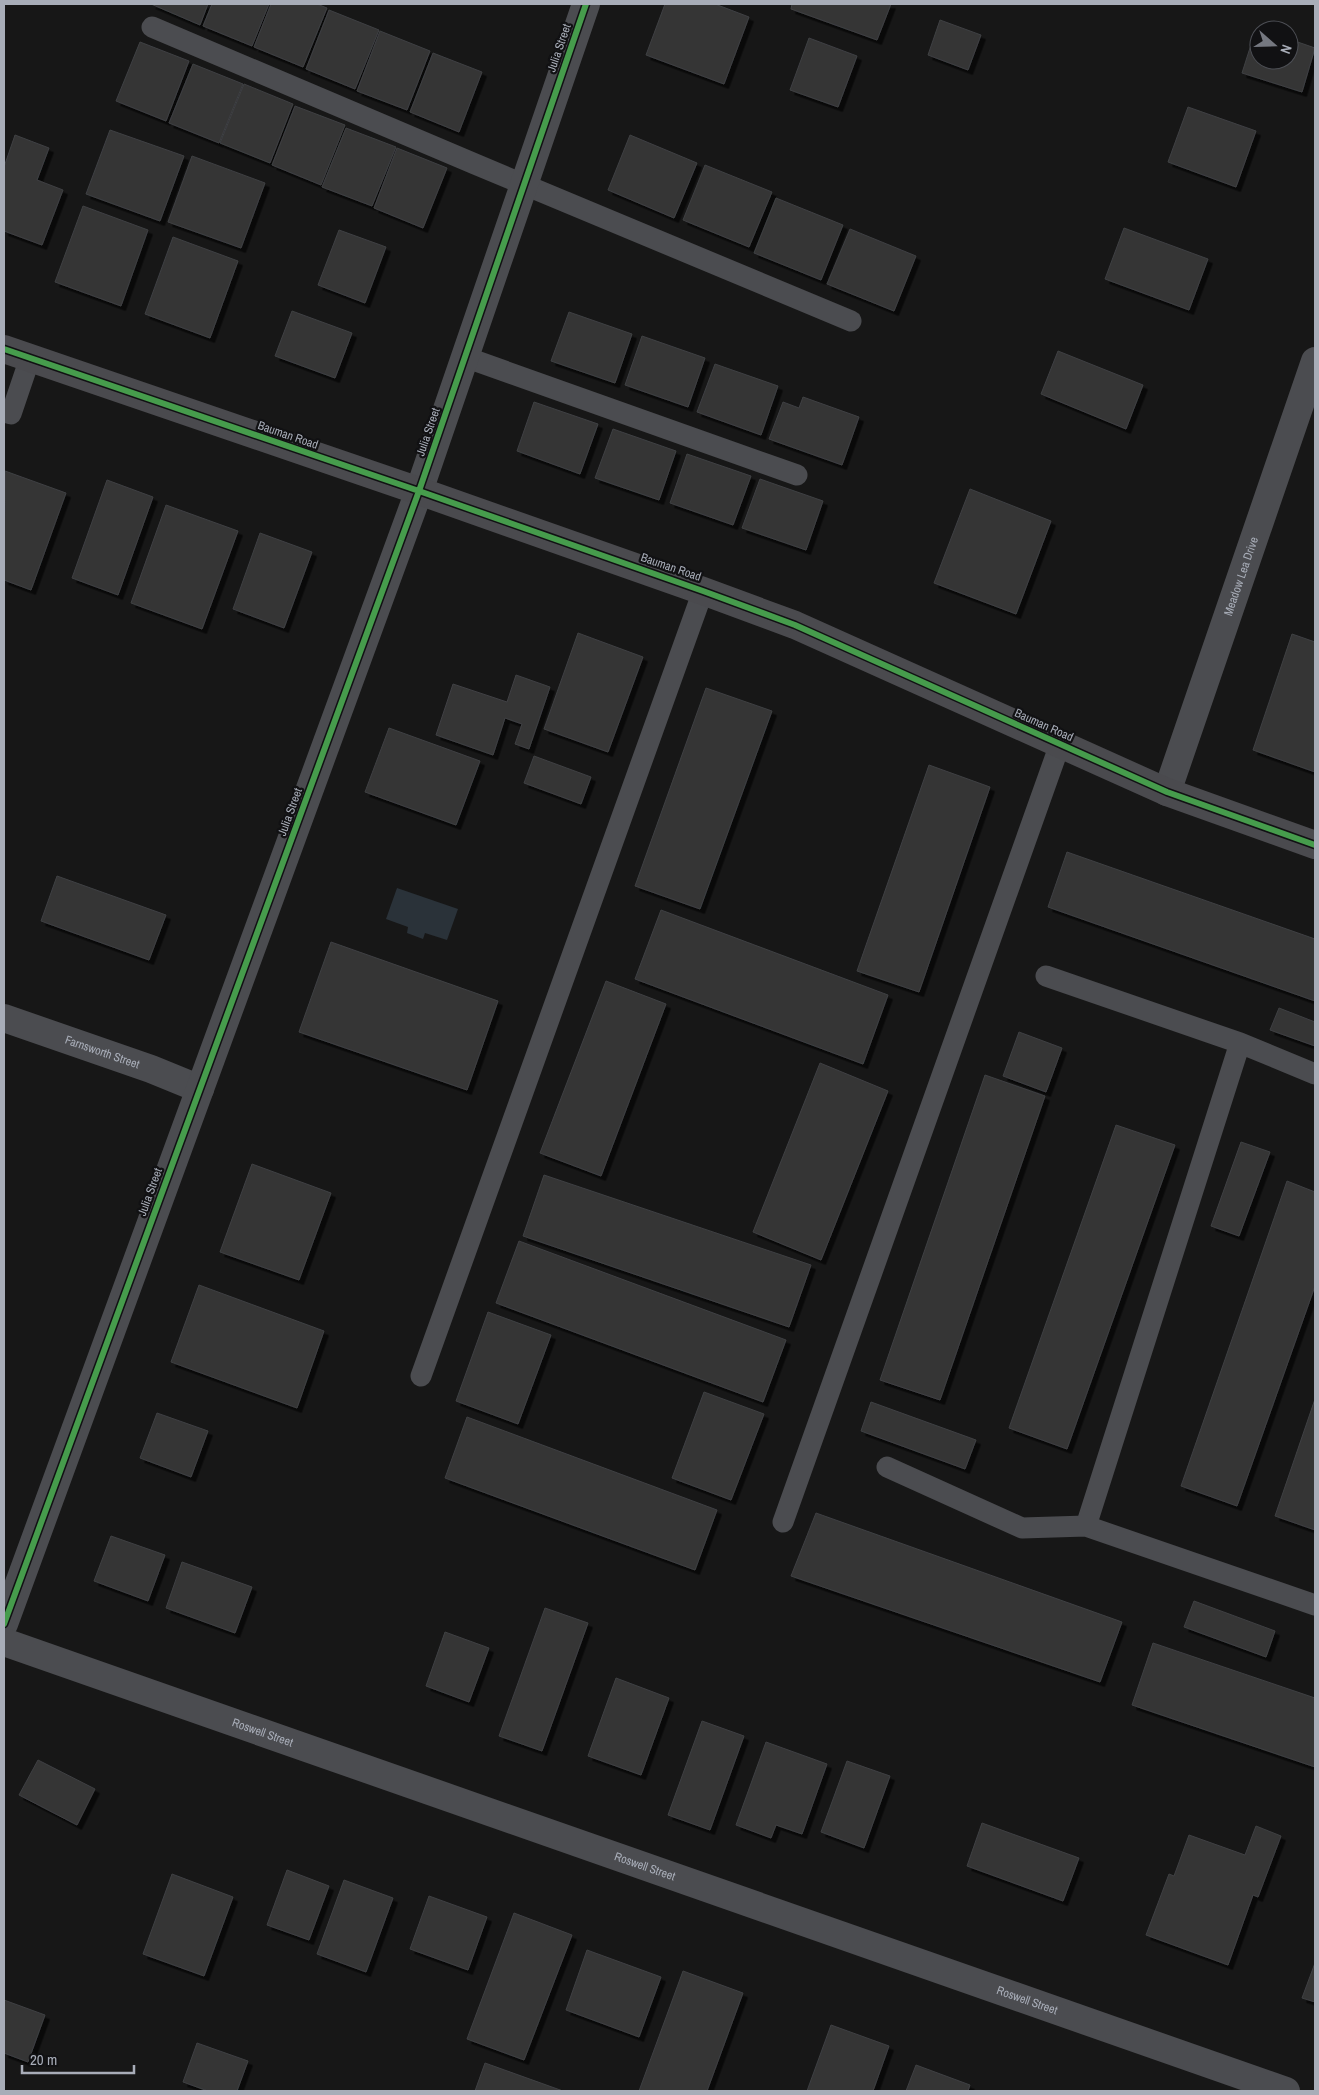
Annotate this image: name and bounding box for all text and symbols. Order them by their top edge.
north arrow [1249,20,1299,70]
street label: Julia Street [543,22,575,74]
text: N [1276,42,1296,56]
street label: Julia Street [412,406,444,458]
street label: Bauman Road [256,417,320,453]
street label: Meadow Lea Drive [1220,535,1262,618]
street label: Bauman Road [639,549,703,585]
street label: Bauman Road [1012,705,1076,745]
street label: Julia Street [274,786,306,838]
street label: Farnsworth Street [63,1032,142,1072]
street label: Julia Street [134,1166,166,1218]
street label: Roswell Street [230,1715,295,1751]
street label: Roswell Street [612,1848,678,1885]
street label: Roswell Street [994,1982,1060,2018]
scale bar [22,2042,135,2074]
text: 20 m [30,2049,57,2070]

